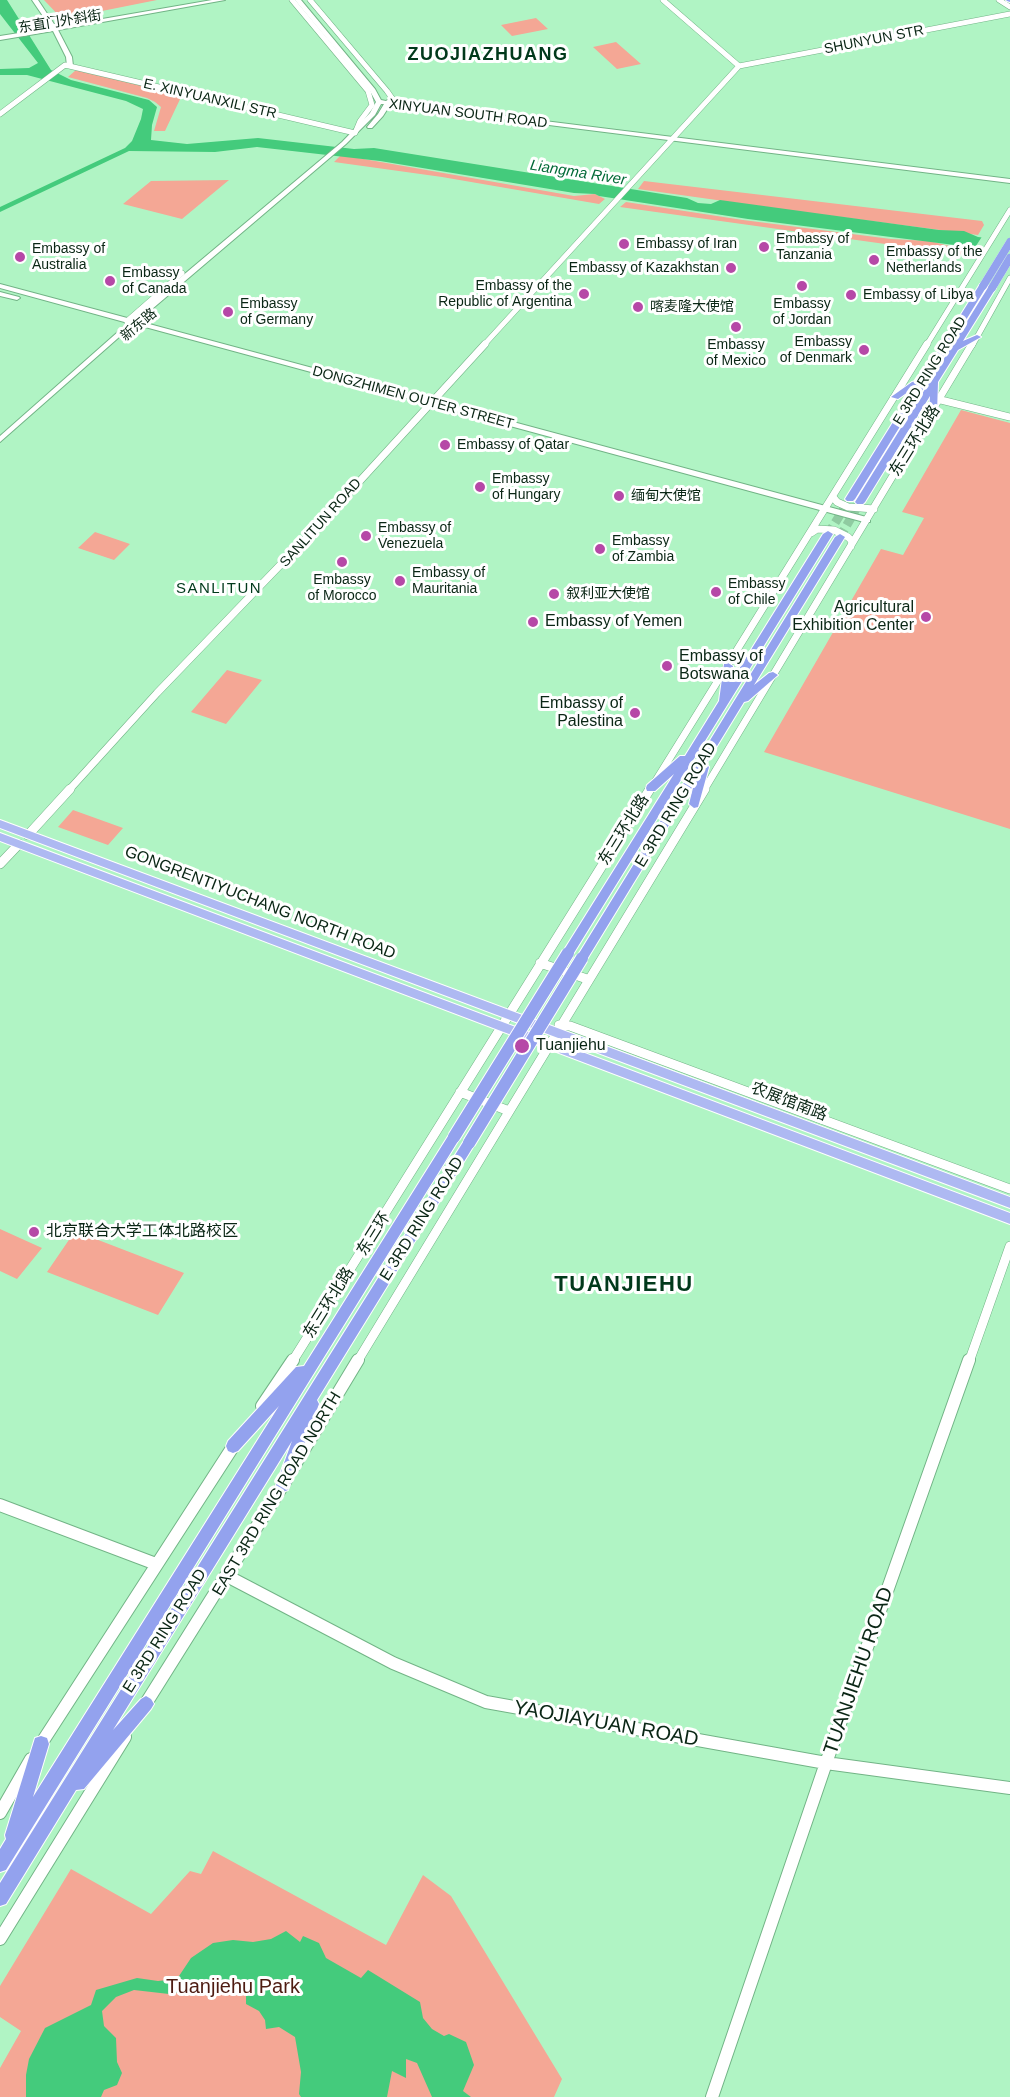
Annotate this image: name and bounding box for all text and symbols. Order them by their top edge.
street label: 东直门外斜街 [17,7,103,37]
street label: SHUNYUN STR [823,22,925,58]
district label: ZUOJIAZHUANG [408,44,568,66]
street label: E. XINYUANXILI STR [142,76,278,122]
street label: XINYUAN SOUTH ROAD [388,96,548,132]
water label: Liangma River [529,157,627,189]
place label: Embassy of Tanzania [776,231,849,264]
place label: Embassy of Iran [636,236,737,252]
marker: Embassy of Iran [617,237,631,251]
marker: Embassy of Tanzania [757,240,771,254]
place label: Embassy of Australia [32,241,105,274]
place label: Embassy of the Netherlands [886,244,982,276]
marker: Embassy of Australia [13,250,27,264]
marker: Embassy of the Netherlands [867,253,881,267]
place label: Embassy of Kazakhstan [569,260,719,276]
marker: Embassy of Kazakhstan [724,261,738,275]
place label: Embassy of Canada [122,265,187,298]
marker: Embassy of Canada [103,274,117,288]
place label: Embassy of the Republic of Argentina [438,278,572,310]
marker: Embassy of Jordan [795,279,809,293]
marker: Embassy of the Republic of Argentina [577,287,591,301]
place label: Embassy of Libya [863,287,973,303]
marker: Embassy of Libya [844,288,858,302]
place label: Embassy of Germany [240,296,313,328]
place label: Embassy of Jordan [773,296,831,328]
place label: 喀麦隆大使馆 [650,299,734,315]
marker: 喀麦隆大使馆 [631,300,645,314]
street label: 新东路 [118,305,160,345]
marker: Embassy of Germany [221,305,235,319]
street label: E 3RD RING ROAD [890,314,970,428]
marker: Embassy of Mexico [729,320,743,334]
place label: Embassy of Denmark [780,334,852,366]
place label: Embassy of Mexico [706,337,766,370]
marker: Embassy of Denmark [857,343,871,357]
street label: DONGZHIMEN OUTER STREET [311,363,515,433]
street label: 东三环北路 [886,402,944,480]
place label: Embassy of Qatar [457,437,569,453]
marker: Embassy of Qatar [438,438,452,452]
place label: Embassy of Hungary [492,471,560,503]
street label: SANLITUN ROAD [277,475,365,571]
marker: Embassy of Hungary [473,480,487,494]
place label: 缅甸大使馆 [631,488,701,504]
marker: 缅甸大使馆 [612,489,626,503]
place label: Embassy of Venezuela [378,520,451,552]
marker: Embassy of Venezuela [359,529,373,543]
place label: Embassy of Zambia [612,533,674,566]
marker: Embassy of Zambia [593,542,607,556]
marker: Embassy of Morocco [335,555,349,569]
place label: Embassy of Mauritania [412,565,485,598]
place label: Embassy of Morocco [307,572,377,604]
marker: Embassy of Mauritania [393,574,407,588]
place label: Embassy of Chile [728,576,786,608]
district label: SANLITUN [176,580,262,598]
marker: Embassy of Chile [709,585,723,599]
place label: 叙利亚大使馆 [566,586,650,602]
marker: 叙利亚大使馆 [547,587,561,601]
place label: Agricultural Exhibition Center [792,598,914,636]
marker: Agricultural Exhibition Center [919,610,933,624]
place label: Embassy of Yemen [545,612,682,632]
marker: Embassy of Yemen [526,615,540,629]
place label: Embassy of Botswana [679,647,763,685]
marker: Embassy of Botswana [660,659,674,673]
place label: Embassy of Palestina [539,694,623,732]
marker: Embassy of Palestina [628,706,642,720]
street label: E 3RD RING ROAD [631,739,721,871]
street label: 东三环北路 [595,791,653,869]
street label: GONGRENTIYUCHANG NORTH ROAD [122,842,398,964]
place label: Tuanjiehu [536,1036,606,1056]
marker: Tuanjiehu [513,1037,531,1055]
street label: 农展馆南路 [748,1079,830,1125]
street label: E 3RD RING ROAD [376,1154,468,1284]
street label: 东三环 [353,1209,395,1259]
place label: 北京联合大学工体北路校区 [46,1222,238,1242]
marker: 北京联合大学工体北路校区 [27,1225,41,1239]
street label: 东三环北路 [300,1264,358,1342]
district label: TUANJIEHU [554,1272,694,1298]
street label: EAST 3RD RING ROAD NORTH [208,1389,346,1599]
street label: E 3RD RING ROAD [119,1566,211,1696]
street label: TUANJIEHU ROAD [819,1584,899,1758]
street label: YAOJIAYUAN ROAD [512,1696,700,1752]
park label: Tuanjiehu Park [166,1975,300,1999]

